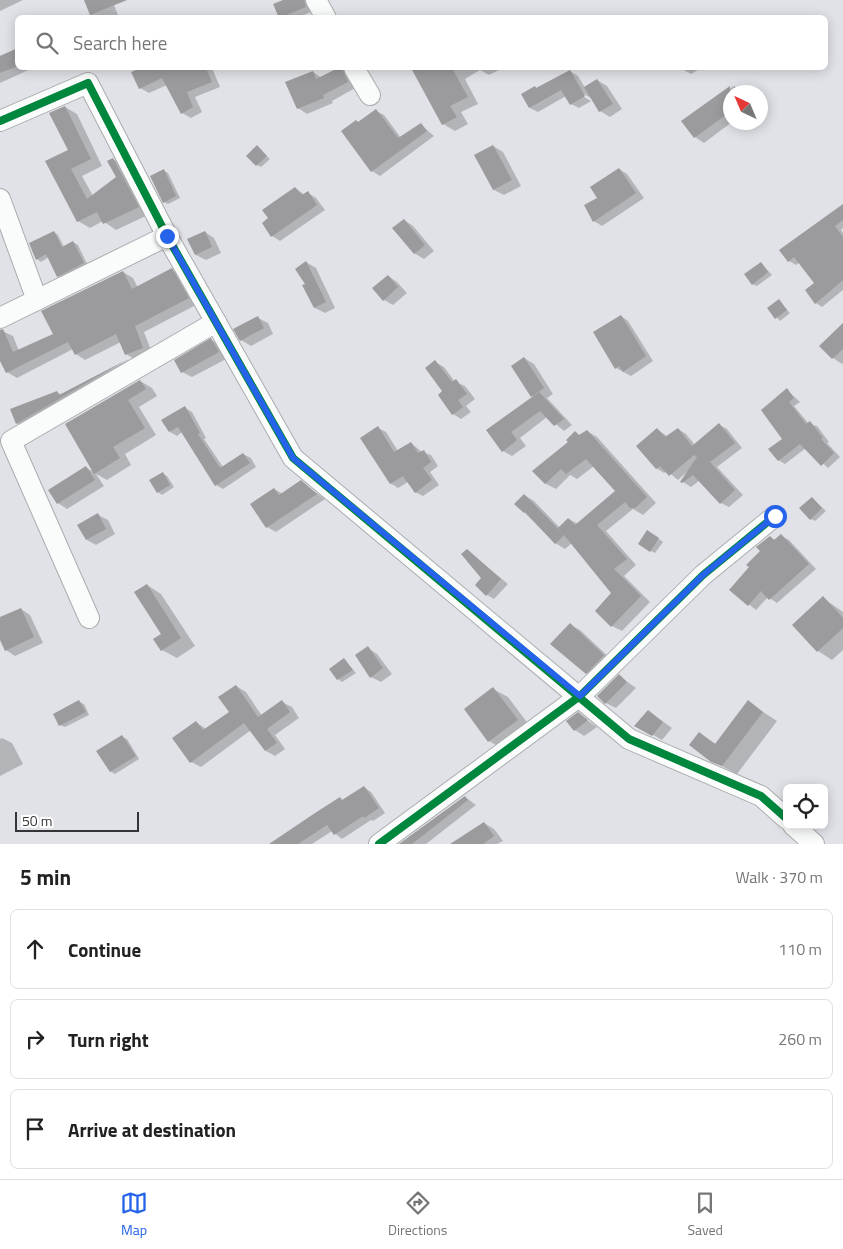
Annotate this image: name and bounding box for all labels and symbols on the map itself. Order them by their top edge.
north arrow [723,85,768,130]
route end [156,225,179,248]
route start [764,505,787,528]
scale bar [15,809,139,832]

